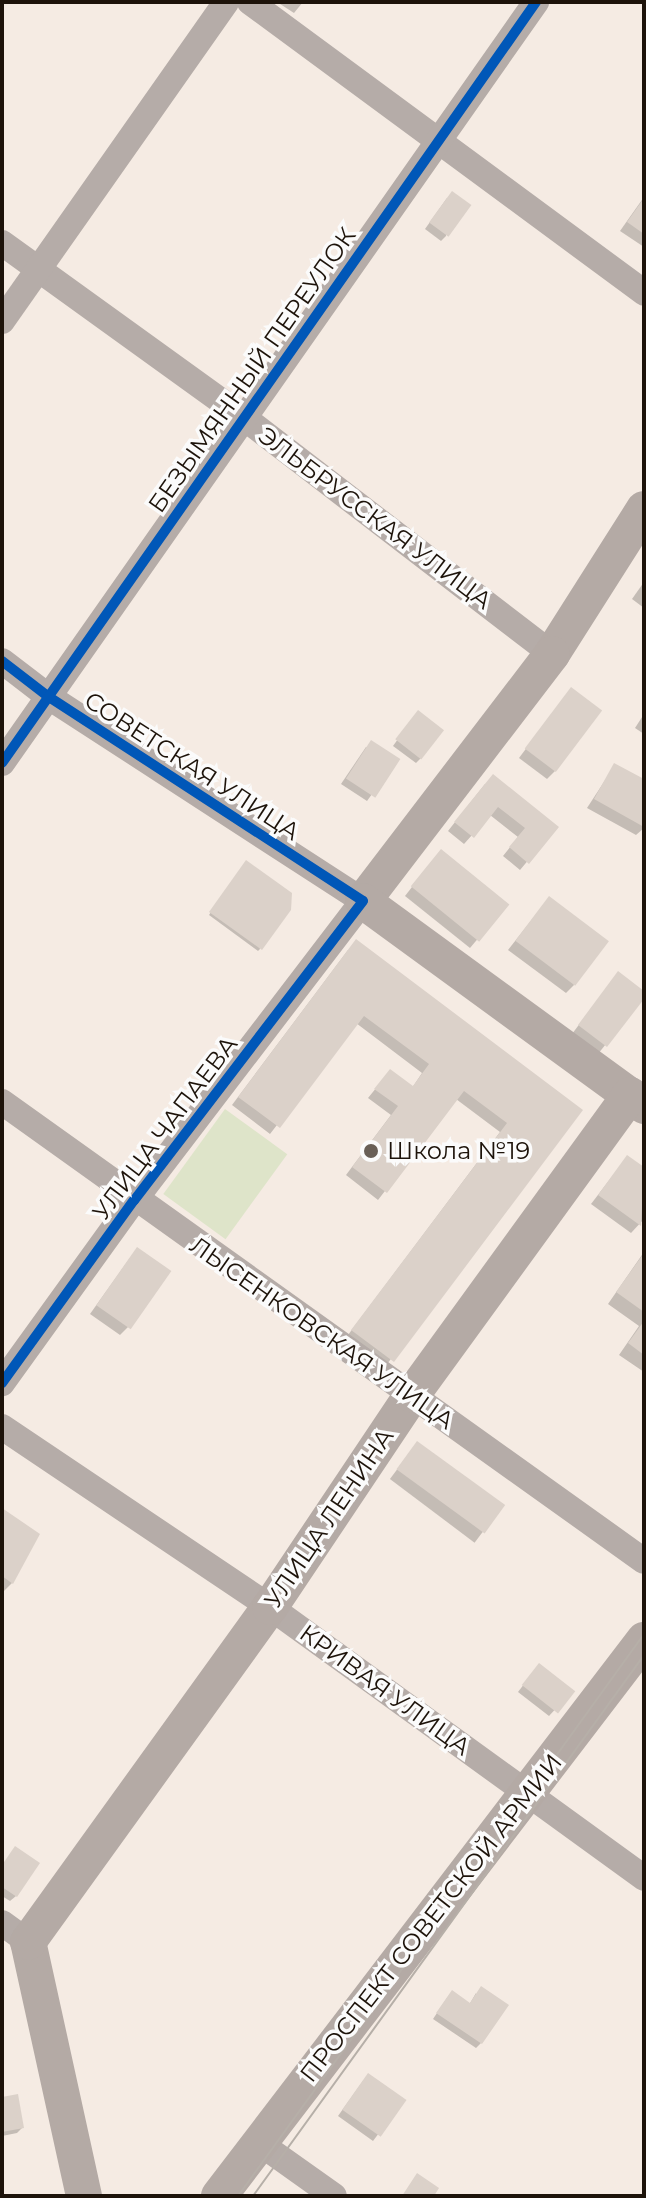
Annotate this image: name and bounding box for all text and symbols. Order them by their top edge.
street label: БЕЗЫМЯННЫЙ ПЕРЕУЛОК [142,222,362,518]
street label: ЭЛЬБРУССКАЯ УЛИЦА [253,421,497,615]
street label: СОВЕТСКАЯ УЛИЦА [79,686,305,846]
street label: УЛИЦА ЧАПАЕВА [87,1030,243,1226]
place label: Школа №19 [387,1137,530,1165]
marker: Школа №19 [362,1142,380,1160]
street label: ЛЫСЕНКОВСКАЯ УЛИЦА [184,1231,460,1435]
street label: УЛИЦА ЛЕНИНА [258,1423,400,1613]
street label: КРИВАЯ УЛИЦА [294,1618,476,1762]
street label: ПРОСПЕКТ СОВЕТСКОЙ АРМИИ [294,1748,568,2088]

